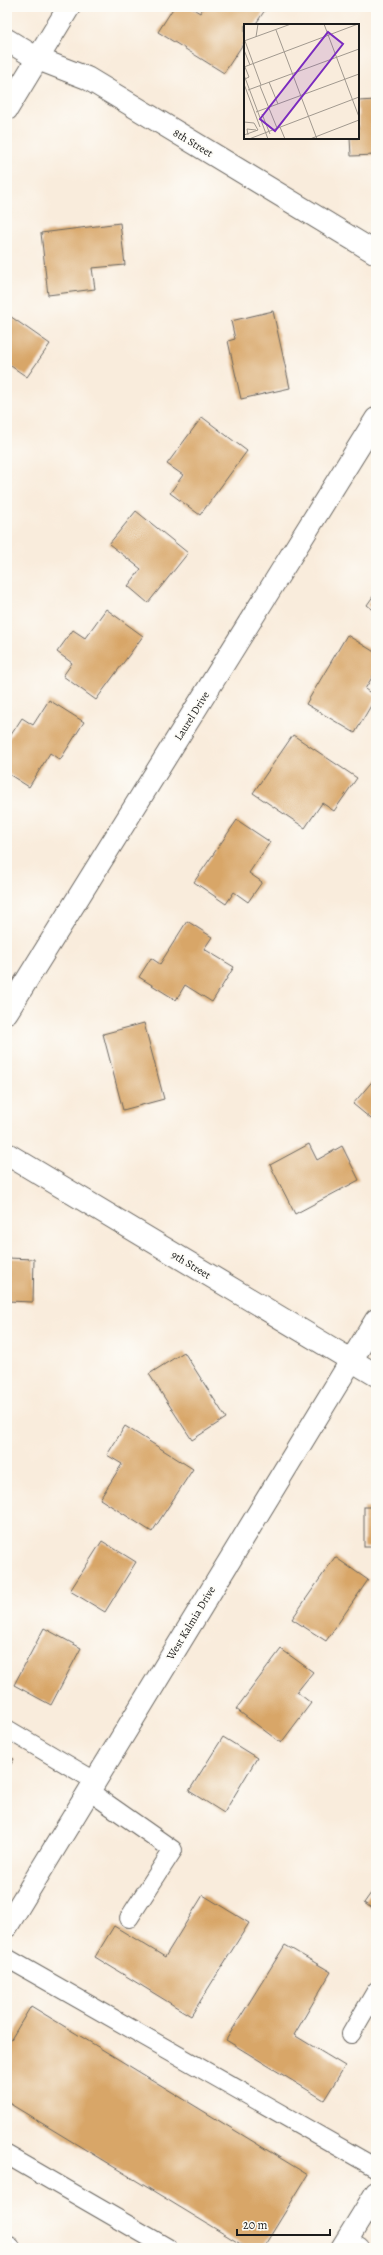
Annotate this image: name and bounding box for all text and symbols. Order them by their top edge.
inset map [244,24,359,139]
street label: 8th Street [170,125,216,161]
street label: Laurel Drive [171,689,213,743]
street label: 9th Street [168,1247,214,1283]
street label: West Kalmia Drive [163,1583,219,1663]
scale bar [237,2211,330,2237]
text: 20 m [243,2217,267,2233]

